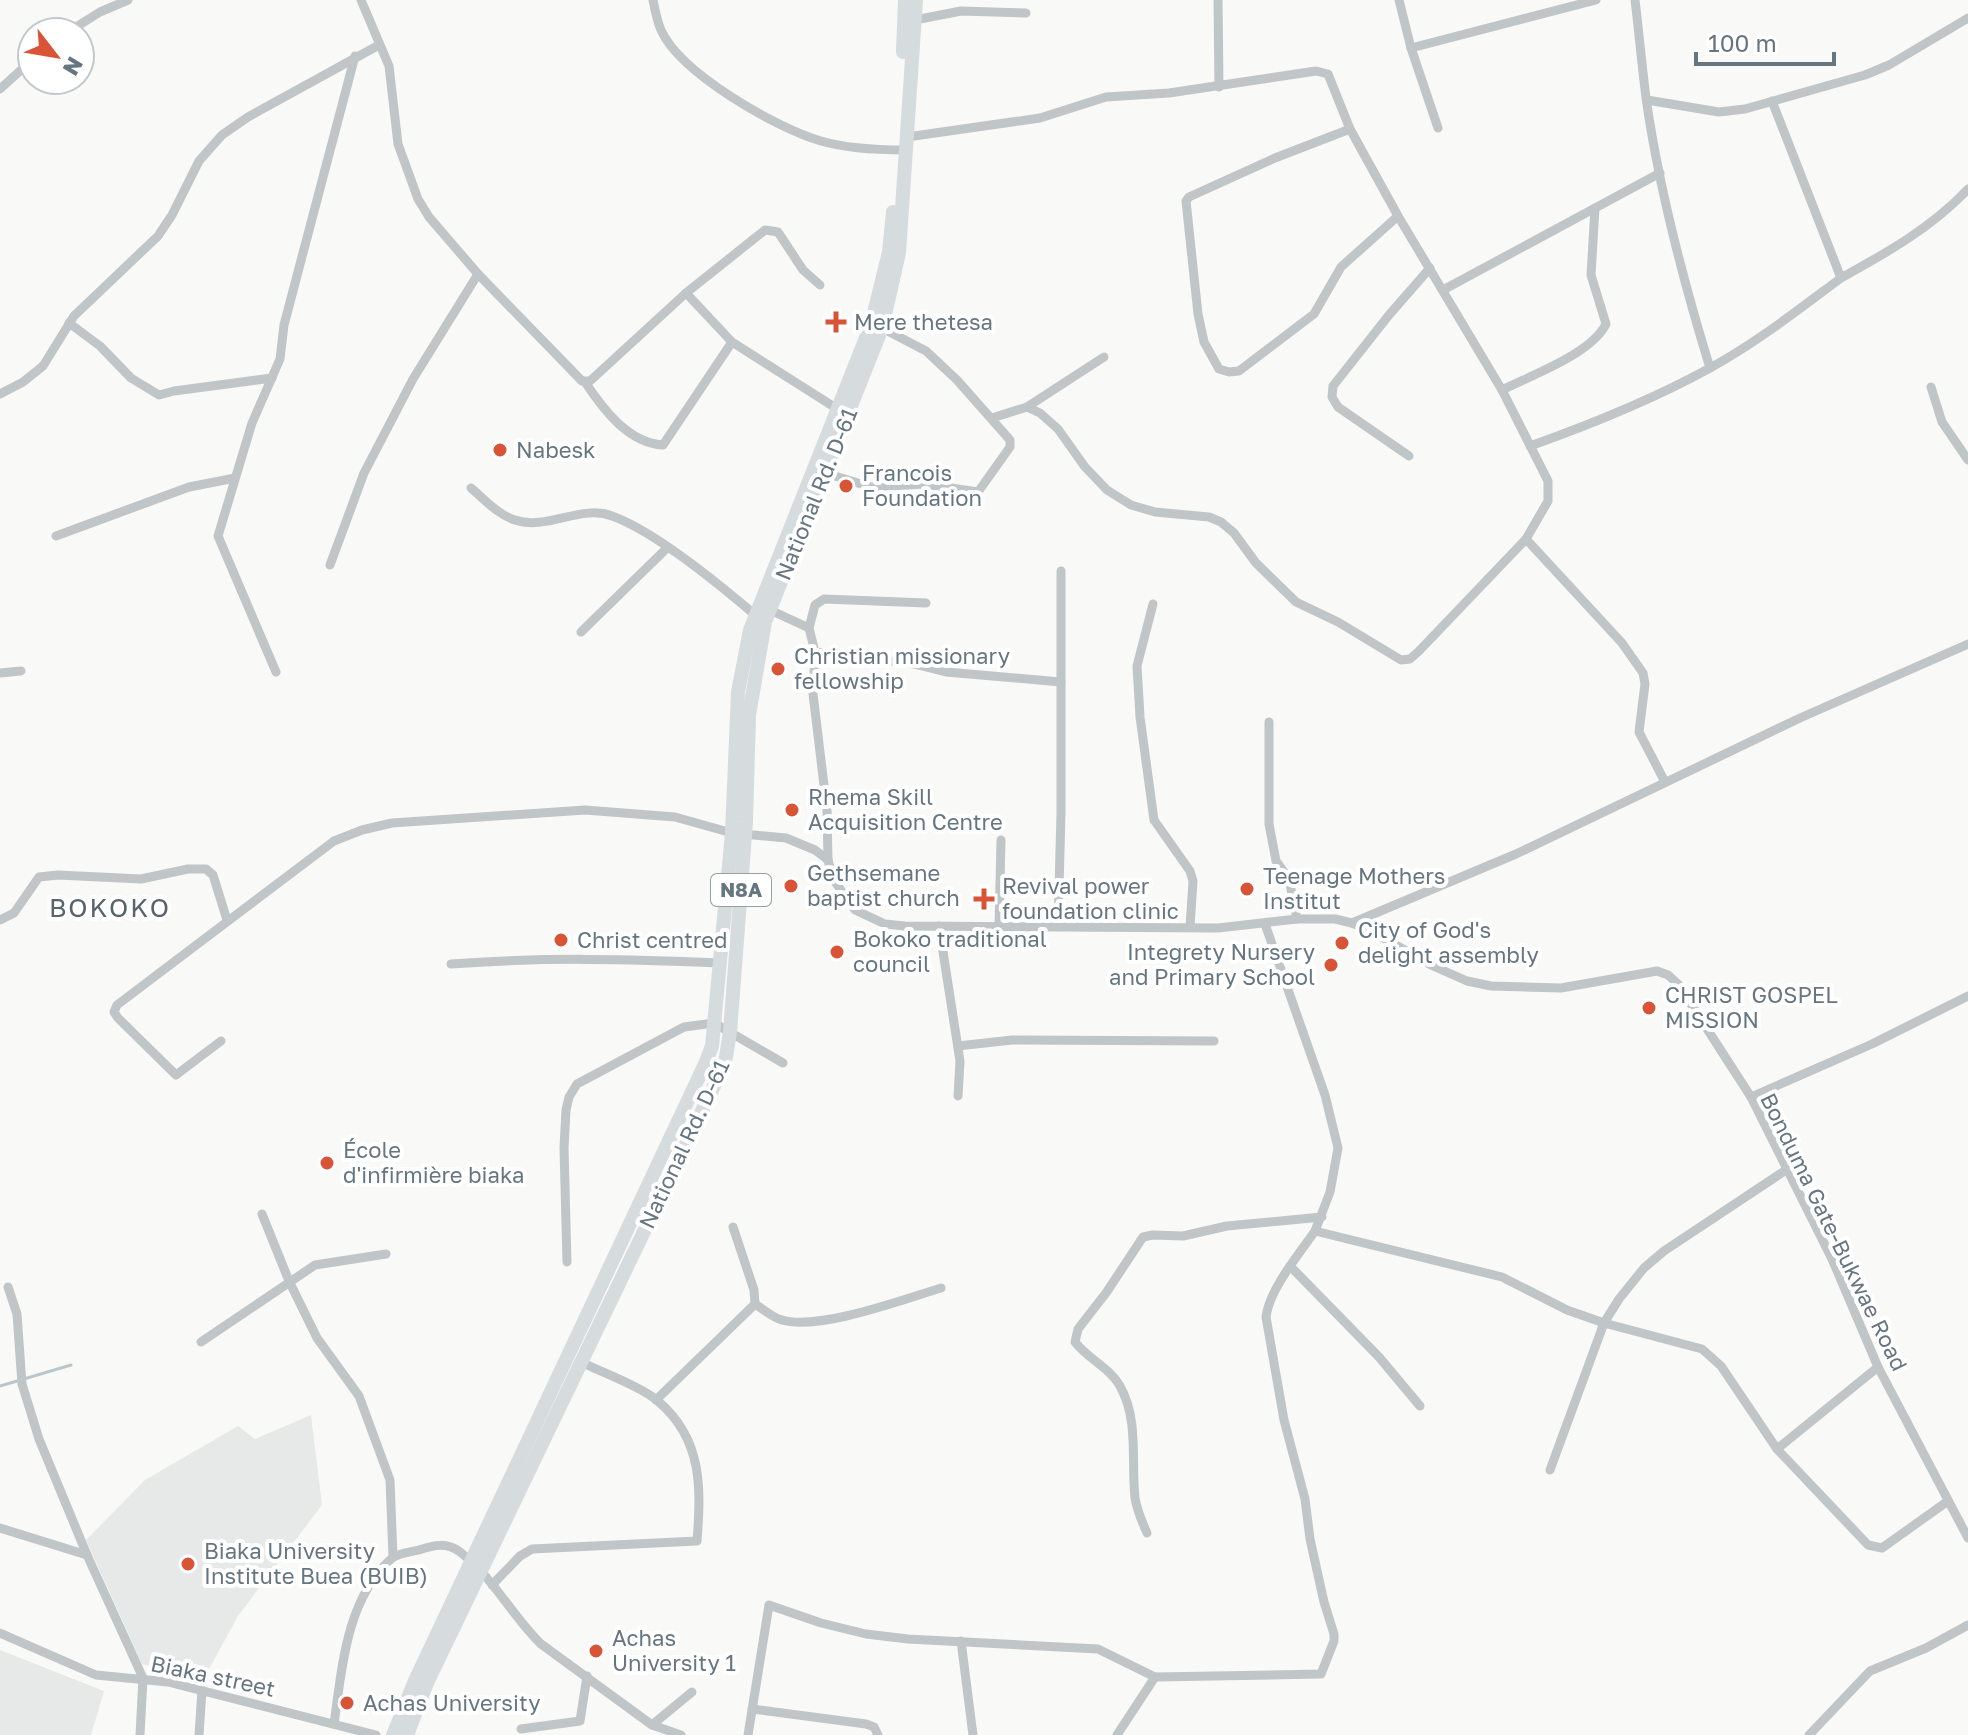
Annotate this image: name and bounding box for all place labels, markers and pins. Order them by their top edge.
place label: Mere thetesa [854,308,993,335]
marker: Mere thetesa [825,311,847,333]
place label: Nabesk [516,436,596,463]
marker: Nabesk [491,441,509,459]
place label: Francois Foundation [862,459,982,511]
marker: Francois Foundation [837,477,855,495]
place label: Christian missionary fellowship [794,642,1010,694]
marker: Christian missionary fellowship [769,660,787,678]
place label: Rhema Skill Acquisition Centre [808,783,1003,835]
marker: Rhema Skill Acquisition Centre [783,801,801,819]
place label: Gethsemane baptist church [807,859,960,911]
place label: Teenage Mothers Institut [1263,862,1445,914]
place label: Revival power foundation clinic [1002,872,1179,924]
marker: Gethsemane baptist church [782,877,800,895]
marker: Teenage Mothers Institut [1238,880,1256,898]
marker: Revival power foundation clinic [973,888,995,910]
place label: City of God's delight assembly [1358,916,1539,968]
place label: Bokoko traditional council [853,925,1047,977]
place label: Christ centred [577,926,727,953]
marker: Christ centred [552,931,570,949]
marker: City of God's delight assembly [1333,934,1351,952]
place label: Integrety Nursery and Primary School [1109,938,1315,990]
marker: Bokoko traditional council [828,943,846,961]
marker: Integrety Nursery and Primary School [1322,956,1340,974]
place label: CHRIST GOSPEL MISSION [1665,981,1838,1033]
marker: CHRIST GOSPEL MISSION [1640,999,1658,1017]
place label: École d'infirmière biaka [343,1136,525,1188]
marker: École d'infirmière biaka [318,1154,336,1172]
place label: Biaka University Institute Buea (BUIB) [204,1537,428,1589]
marker: Biaka University Institute Buea (BUIB) [179,1555,197,1573]
place label: Achas University 1 [612,1624,736,1676]
marker: Achas University 1 [587,1642,605,1660]
place label: Achas University [363,1689,540,1716]
marker: Achas University [338,1694,356,1712]

